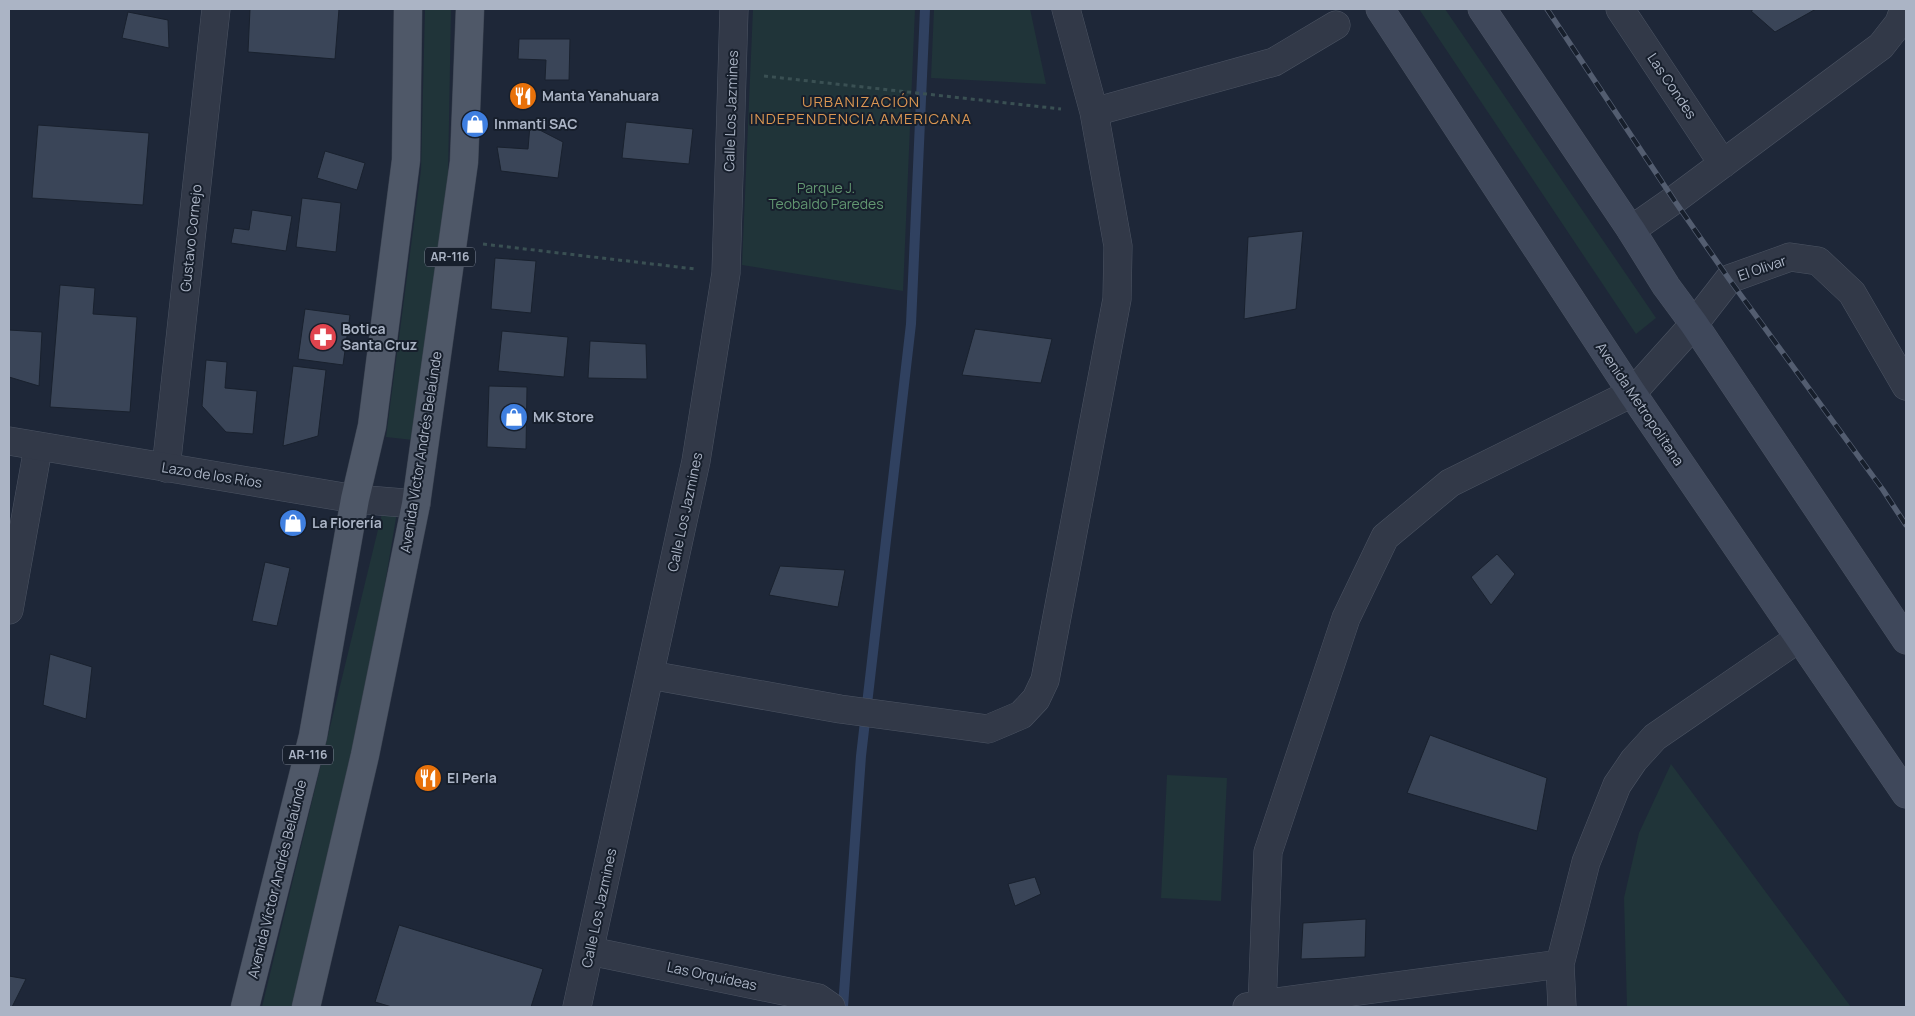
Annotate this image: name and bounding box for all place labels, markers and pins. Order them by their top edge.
restaurant icon: Manta Yanahuara [508,81,538,111]
place label: Manta Yanahuara [542,86,659,105]
shop icon: Inmanti SAC [460,109,490,139]
place label: Inmanti SAC [494,114,578,133]
place label: Botica Santa Cruz [342,319,417,354]
pharmacy icon: Botica Santa Cruz [308,322,338,352]
shop icon: MK Store [499,402,529,432]
place label: MK Store [533,407,594,426]
shop icon: La Florería [278,508,308,538]
place label: La Florería [312,513,382,532]
restaurant icon: El Perla [413,763,443,793]
place label: El Perla [447,768,497,787]

